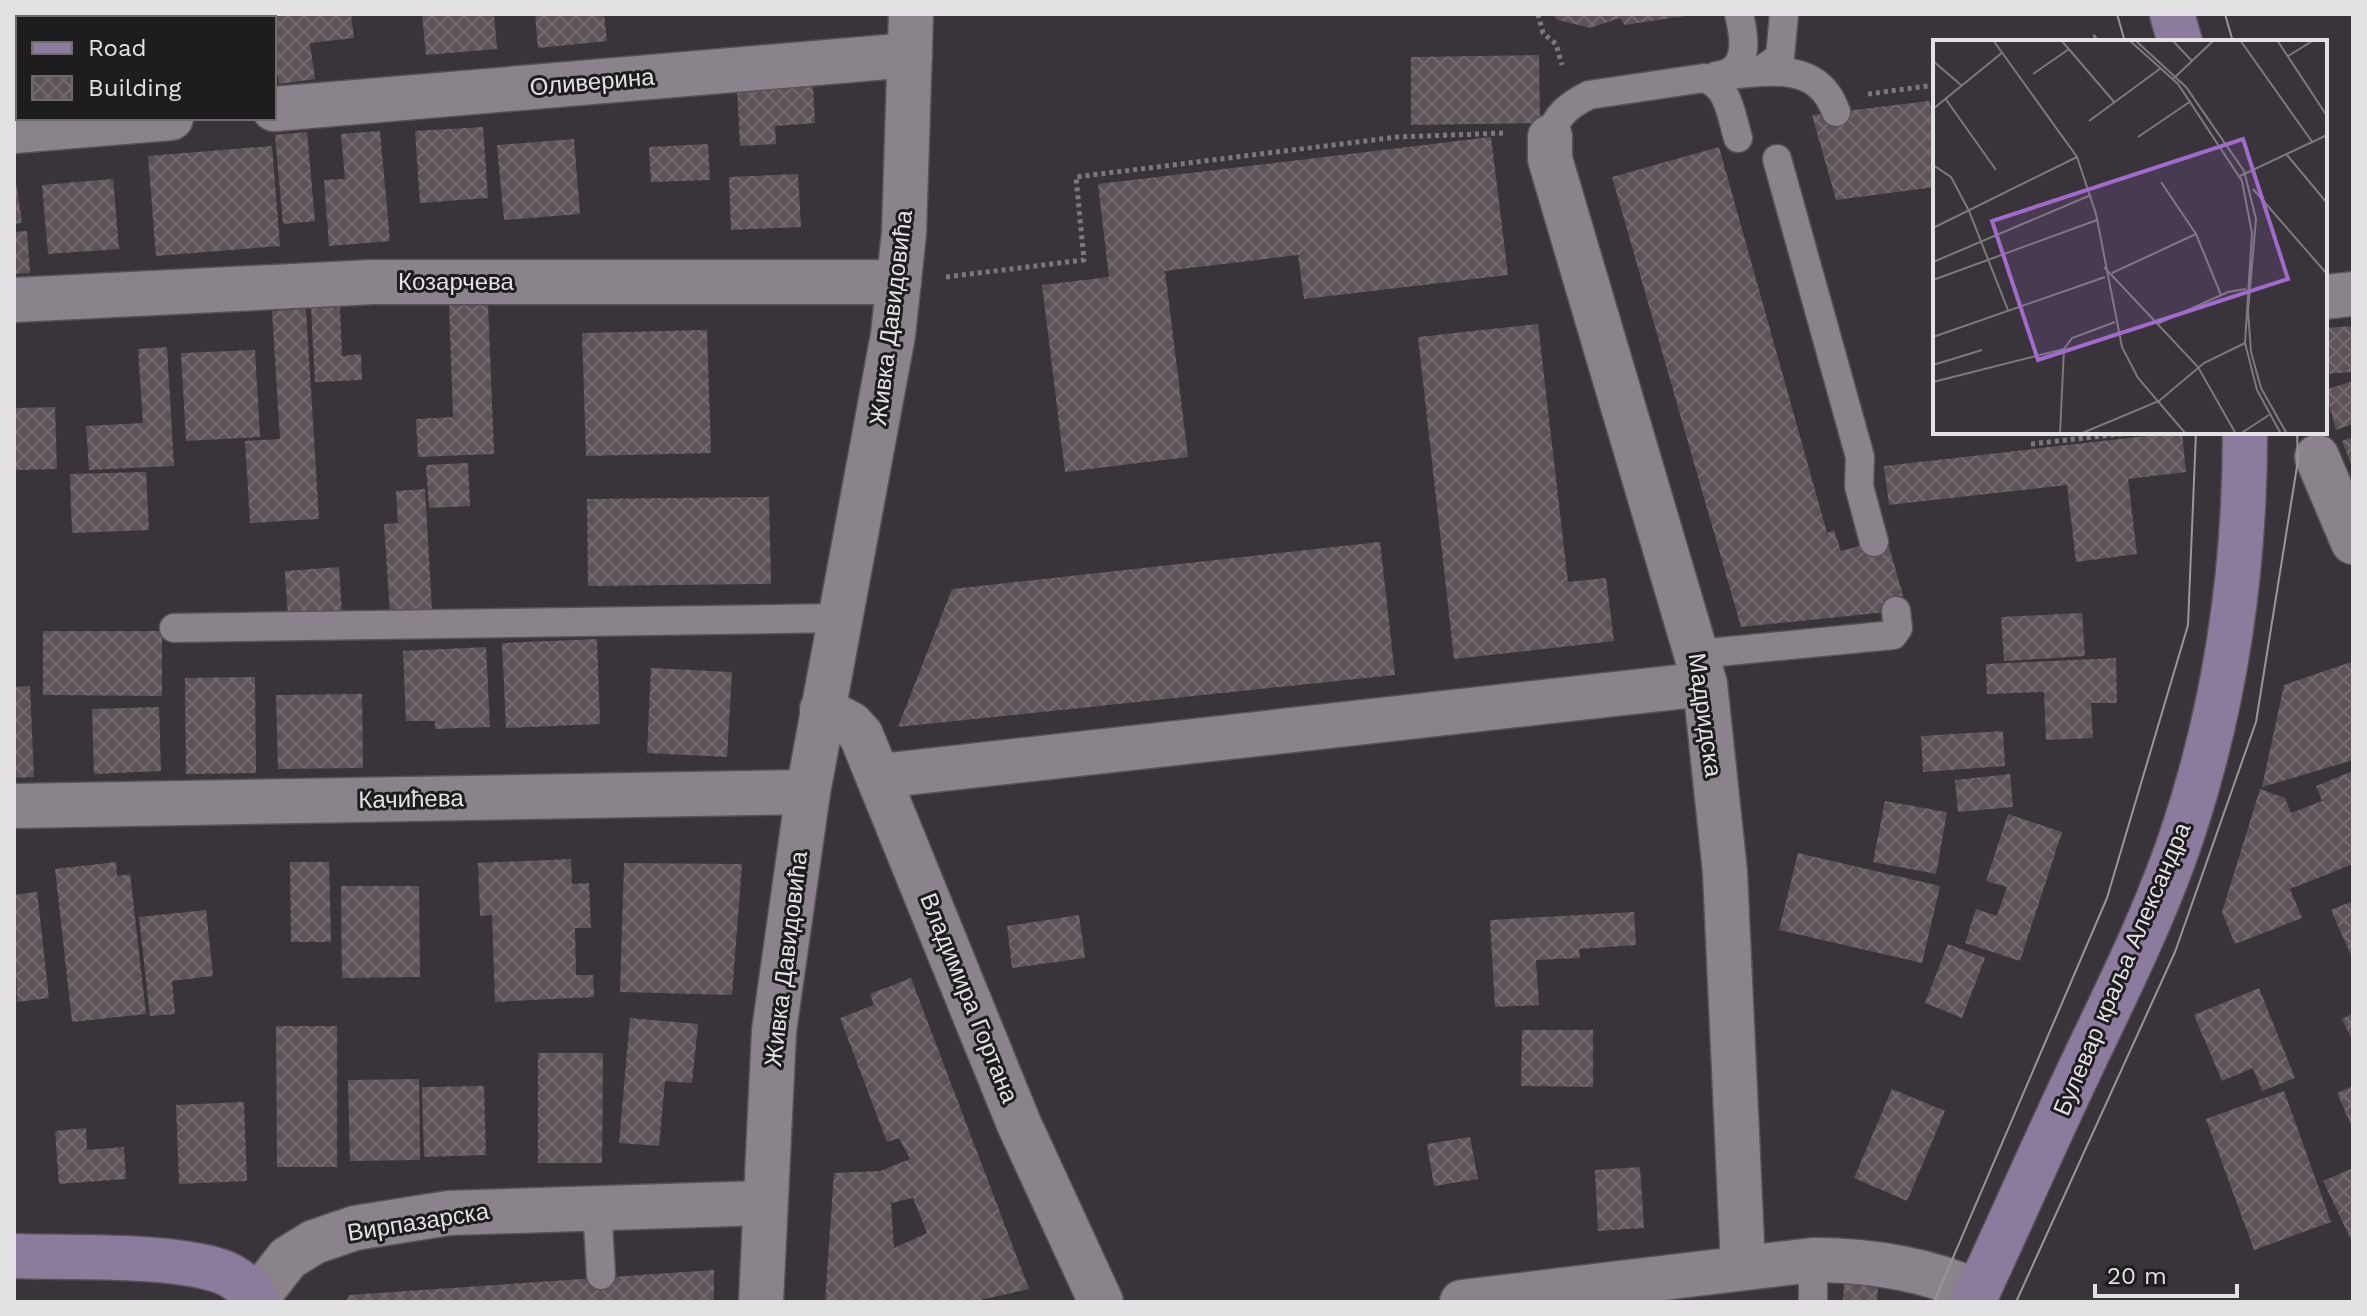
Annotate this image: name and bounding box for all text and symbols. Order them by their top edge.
legend [16,16,276,120]
text: Road [88,34,147,62]
inset map [1933,40,2327,434]
street label: Оливерина [529,63,656,101]
text: Building [88,74,181,102]
street label: Живка Давидовића [864,208,918,427]
street label: Козарчева [398,268,515,296]
street label: Мадридска [1682,651,1728,779]
street label: Качићева [358,784,465,814]
street label: Булевар краља Александра [2048,818,2197,1120]
street label: Живка Давидовића [759,849,813,1068]
street label: Владимира Гортана [914,889,1024,1108]
street label: Вирпазарска [345,1197,491,1247]
scale bar [2095,1248,2237,1298]
text: 20 m [2107,1262,2167,1290]

